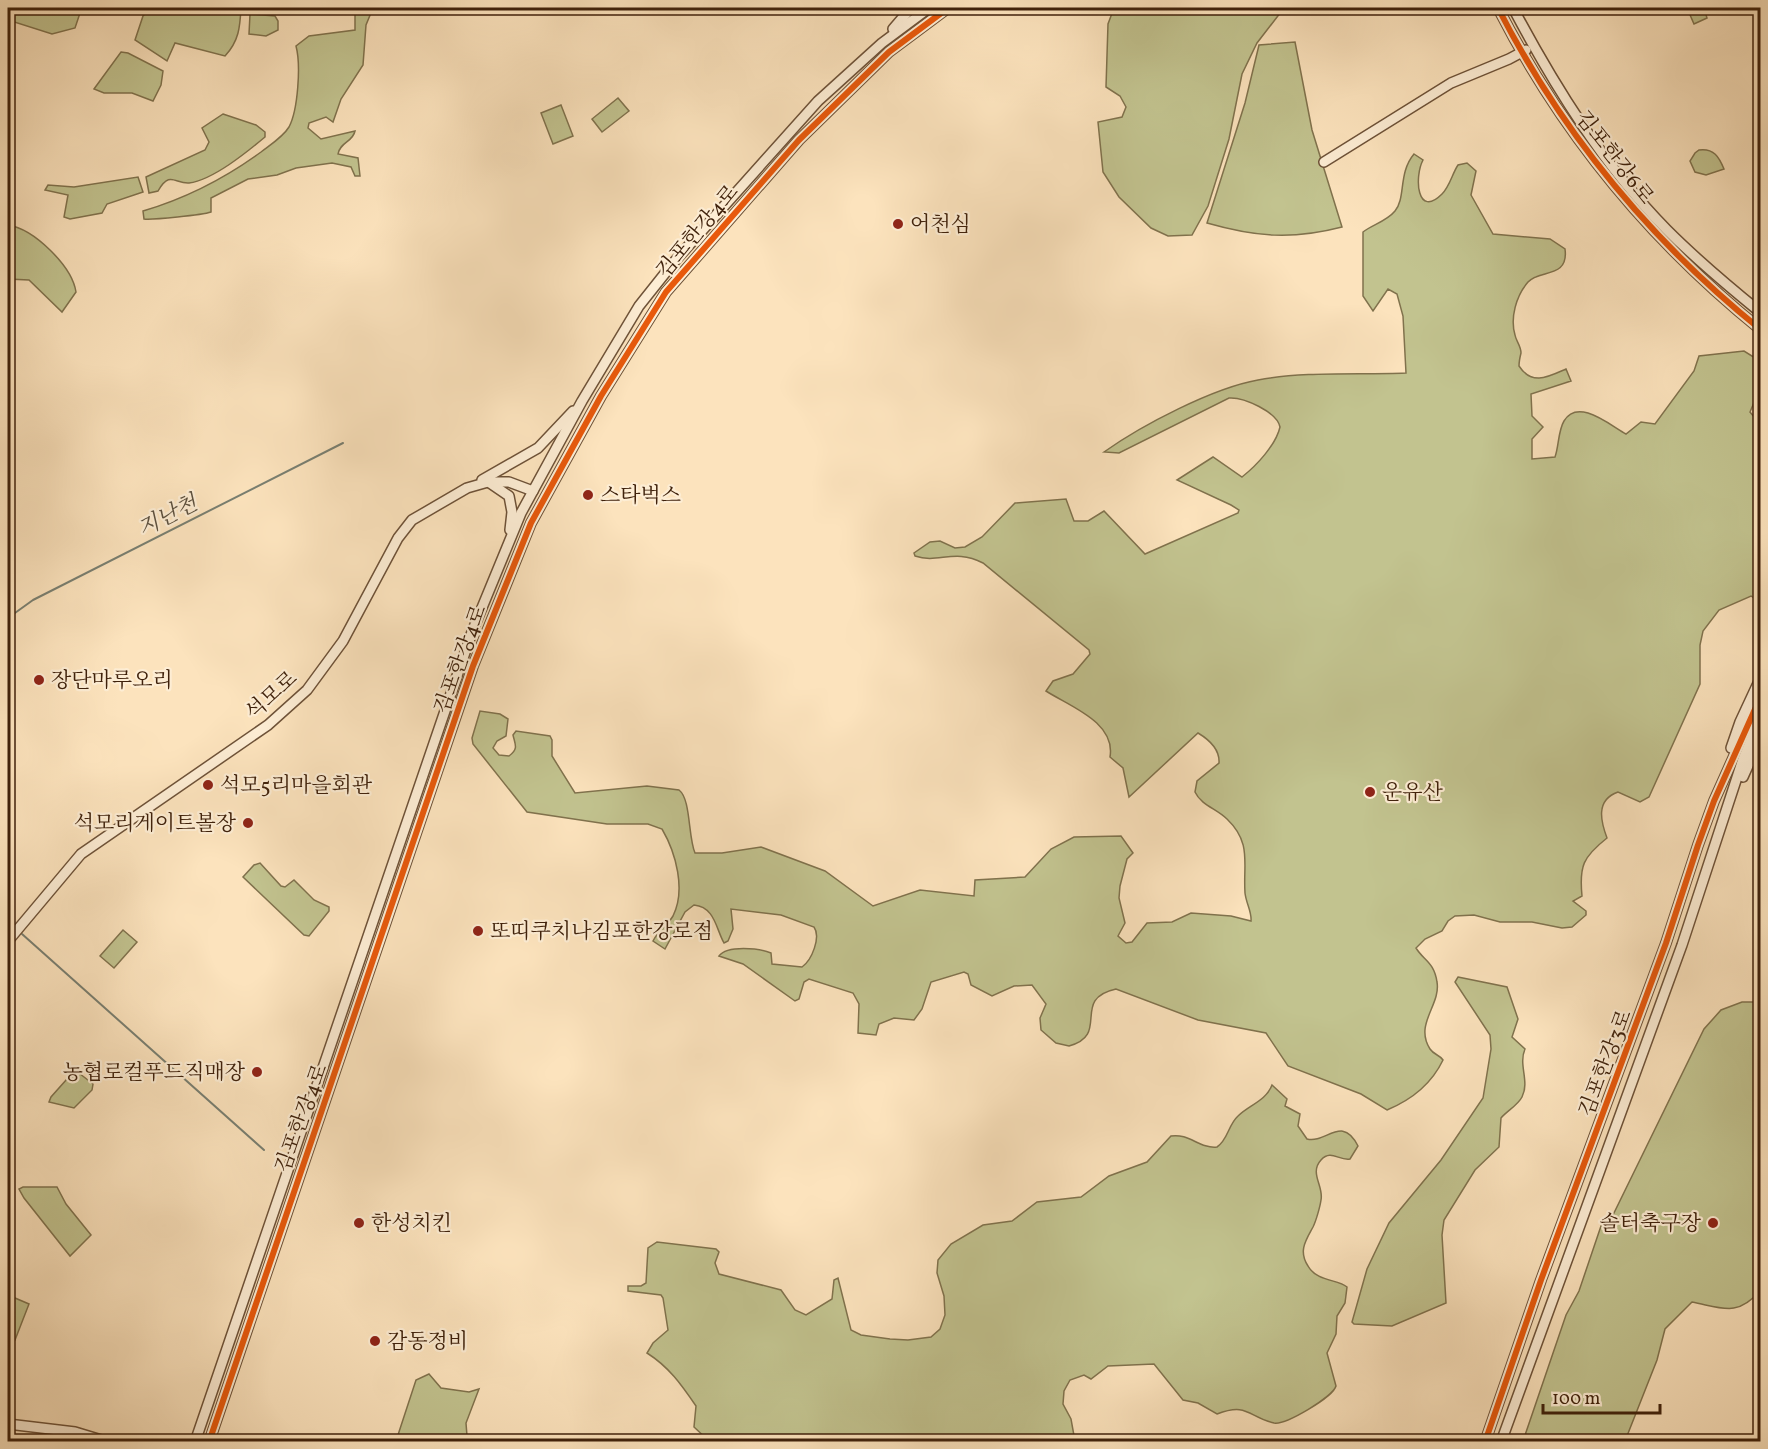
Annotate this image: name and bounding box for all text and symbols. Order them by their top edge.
street label: 김포한강6로 [1568,105,1660,211]
street label: 김포한강4로 [650,179,746,285]
place label: 어천심 [910,211,971,240]
marker: 어천심 [891,217,905,231]
place label: 스타벅스 [600,482,681,511]
water label: 지난천 [133,488,205,546]
marker: 스타벅스 [581,488,595,502]
street label: 김포한강4로 [428,601,495,718]
street label: 석모로 [240,665,304,727]
place label: 장단마루오리 [51,667,173,696]
marker: 장단마루오리 [32,673,46,687]
place label: 석모5리마을회관 [220,772,373,801]
marker: 석모5리마을회관 [201,778,215,792]
place label: 운유산 [1382,779,1444,808]
marker: 운유산 [1363,785,1377,799]
place label: 석모리게이트볼장 [74,810,237,839]
marker: 석모리게이트볼장 [241,816,255,830]
place label: 또띠쿠치나김포한강로점 [490,918,713,947]
marker: 또띠쿠치나김포한강로점 [471,924,485,938]
street label: 김포한강3로 [1573,1006,1640,1121]
place label: 농협로컬푸드직매장 [62,1059,246,1088]
street label: 김포한강4로 [269,1060,336,1177]
marker: 농협로컬푸드직매장 [250,1065,264,1079]
place label: 한성치킨 [371,1210,452,1239]
place label: 솔터축구장 [1600,1210,1702,1239]
marker: 한성치킨 [352,1216,366,1230]
marker: 솔터축구장 [1706,1216,1720,1230]
place label: 감동정비 [387,1328,468,1357]
marker: 감동정비 [368,1334,382,1348]
scale bar [1543,1377,1660,1415]
text: 100 m [1552,1387,1601,1412]

